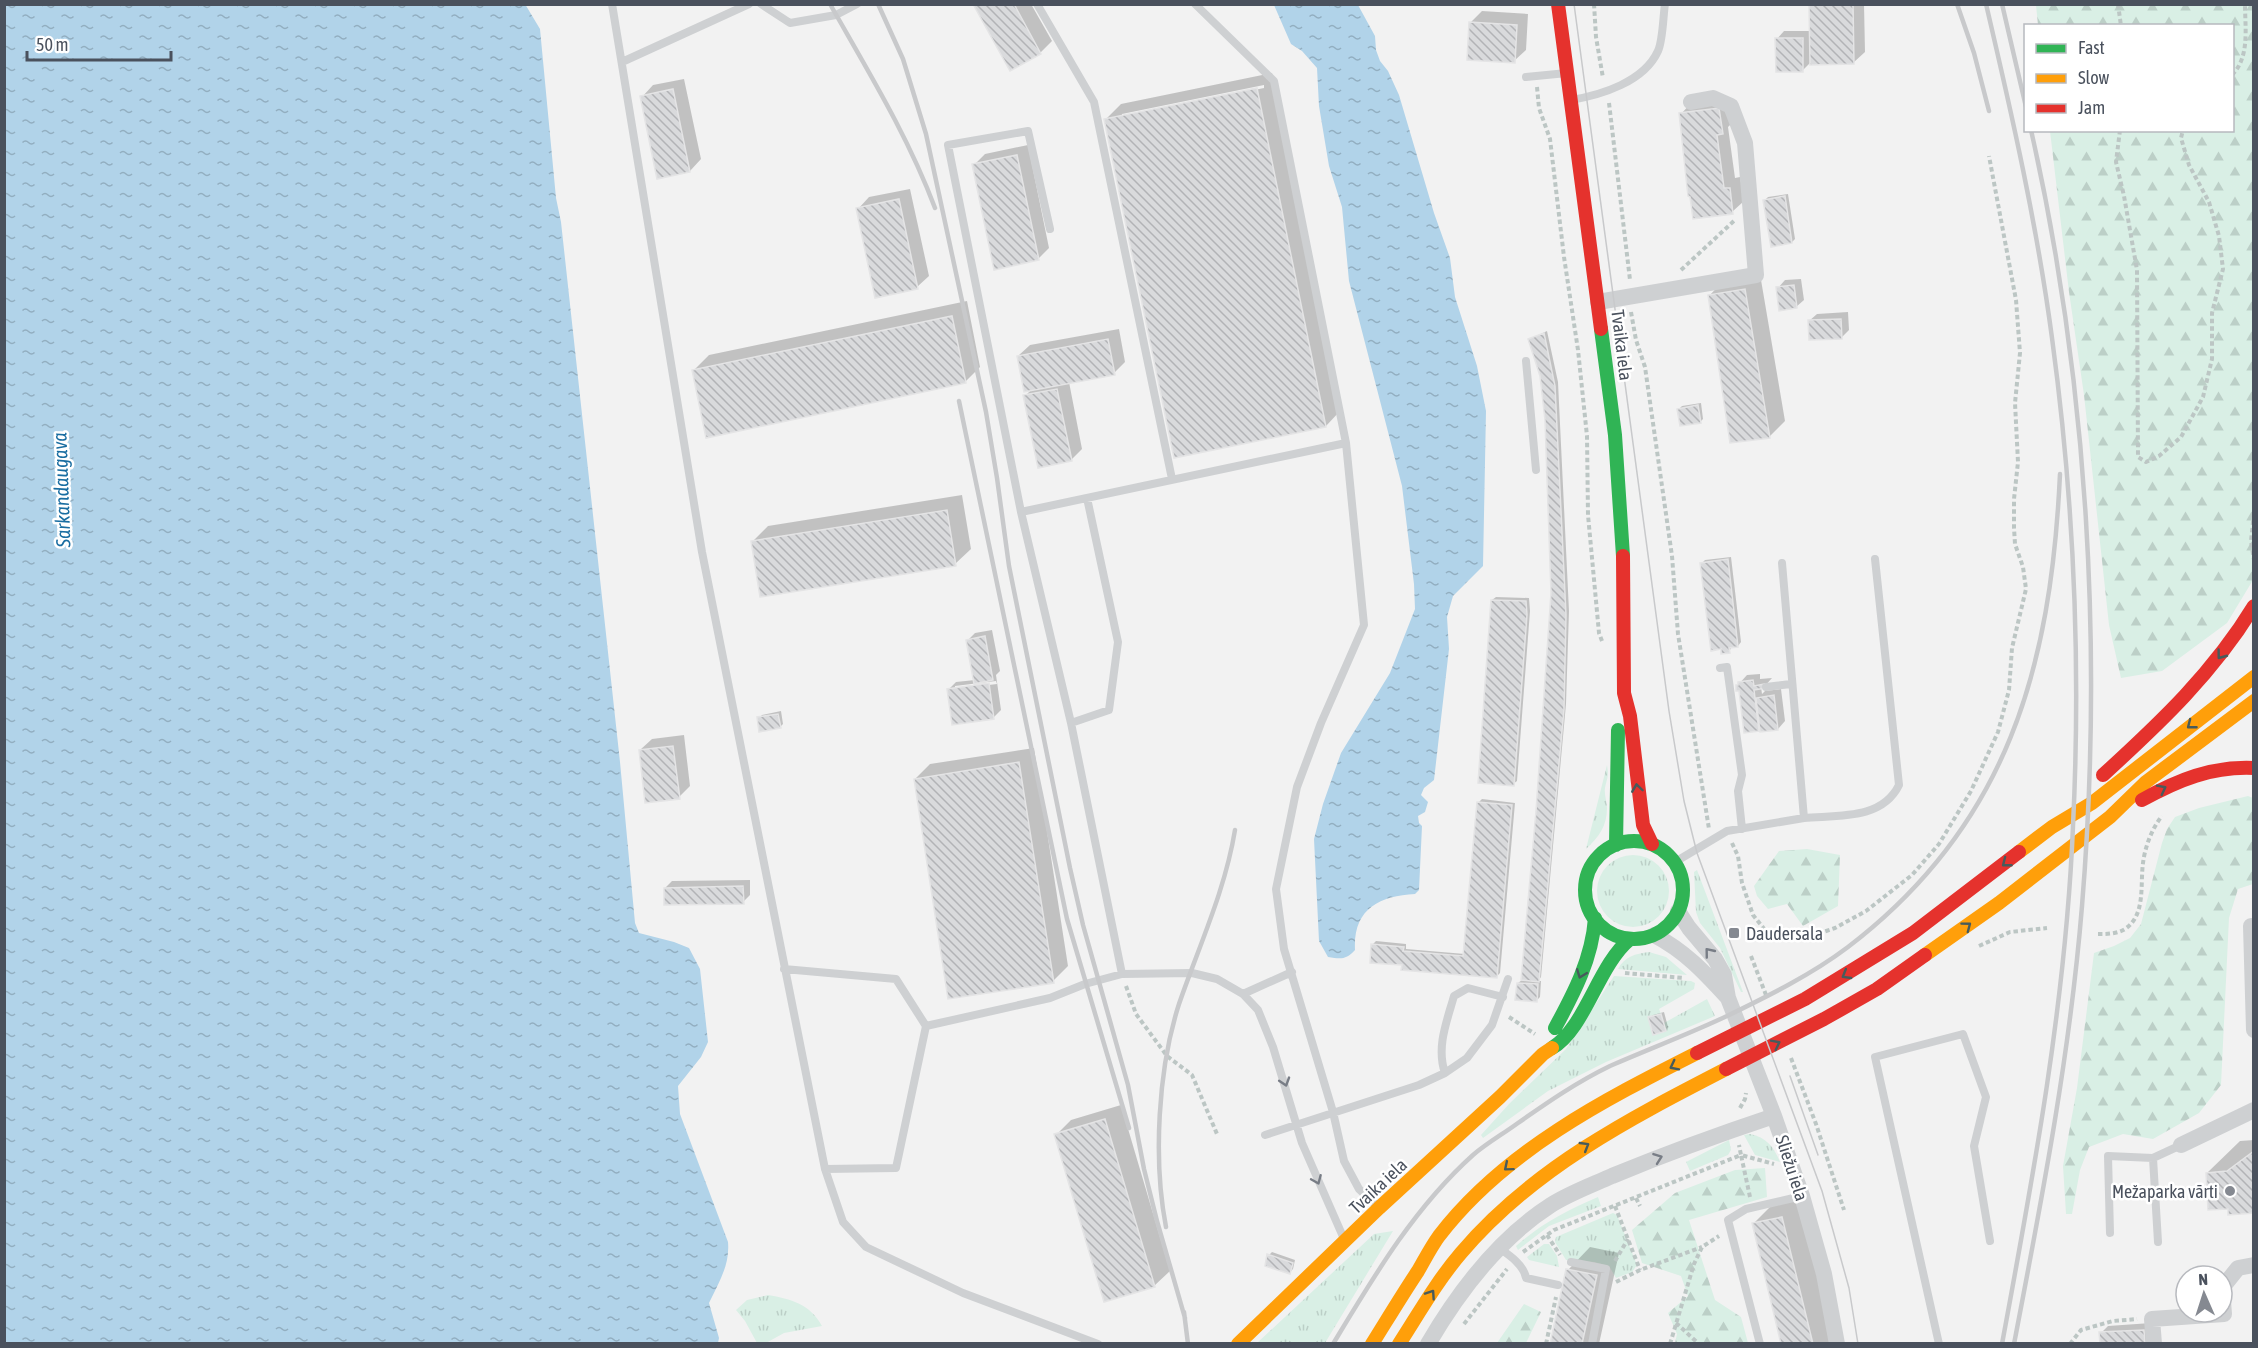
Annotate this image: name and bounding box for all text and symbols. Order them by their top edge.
scale bar [27,24,171,62]
legend [2024,24,2234,132]
text: 50 m [36,34,68,55]
text: Fast [2078,37,2105,58]
text: Slow [2078,67,2109,88]
text: Jam [2078,97,2105,118]
street label: Tvaika iela [1607,308,1637,382]
water label: Sarkandaugava [47,432,75,549]
one-way arrow [2218,648,2229,659]
one-way arrow [2186,718,2197,729]
one-way arrow [1631,783,1644,792]
one-way arrow [2155,785,2166,797]
one-way arrow [2002,856,2013,867]
place label: Daudersala [1746,923,1823,944]
one-way arrow [1961,923,1972,934]
marker: Daudersala [1727,926,1741,940]
one-way arrow [1706,948,1717,959]
one-way arrow [1842,967,1852,979]
one-way arrow [1575,968,1588,979]
one-way arrow [1769,1040,1780,1051]
one-way arrow [1669,1058,1680,1070]
one-way arrow [1278,1076,1290,1087]
street label: Sliežu iela [1772,1133,1812,1203]
one-way arrow [1579,1141,1589,1153]
one-way arrow [1652,1153,1663,1165]
street label: Tvaika iela [1345,1154,1411,1218]
one-way arrow [1504,1160,1515,1171]
one-way arrow [1310,1174,1322,1185]
place label: Mežaparka vārti [2112,1181,2218,1202]
marker: Mežaparka vārti [2223,1184,2237,1198]
north arrow [2174,1264,2234,1324]
text: N [2198,1270,2208,1288]
one-way arrow [1424,1290,1435,1301]

